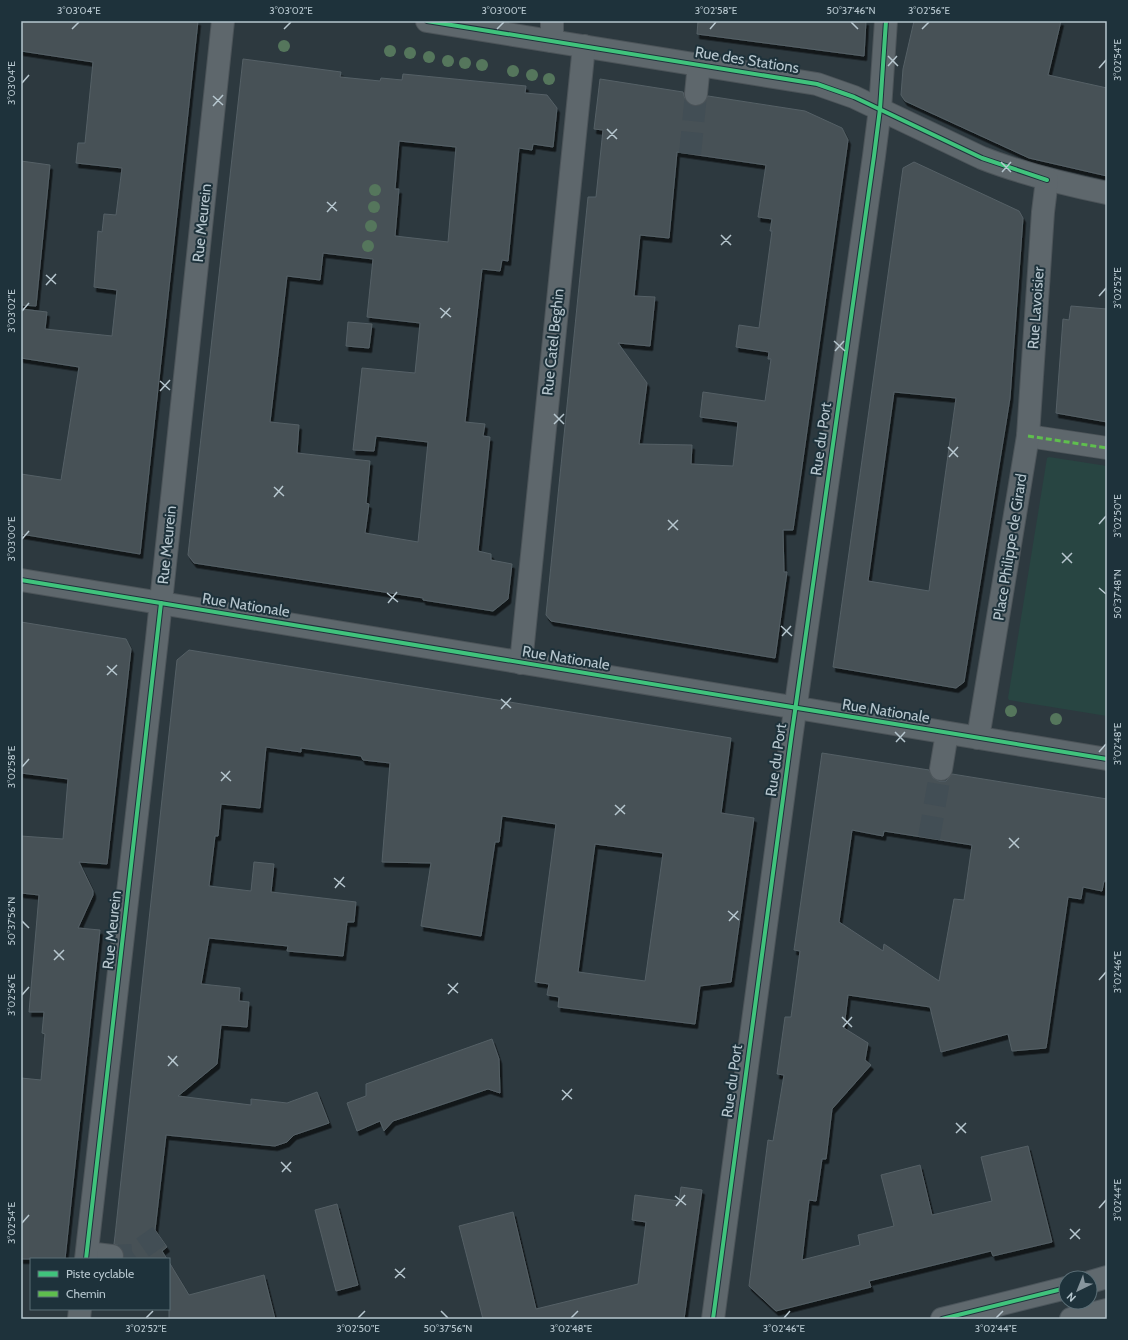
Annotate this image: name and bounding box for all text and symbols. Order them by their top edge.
text: 3°03'04"E [57,4,101,17]
text: 3°03'02"E [269,4,313,17]
text: 3°03'00"E [481,4,527,17]
text: 3°02'58"E [695,4,738,17]
text: 50°37'46"N [827,4,876,17]
text: 3°02'56"E [908,4,951,17]
text: 3°02'54"E [1111,38,1124,81]
street label: Rue des Stations [694,43,800,77]
text: 3°03'04"E [5,61,18,105]
street label: Rue Meurein [189,183,215,263]
street label: Rue Lavoisier [1024,266,1048,350]
text: 3°02'52"E [1111,267,1124,309]
street label: Rue Catel Beghin [538,288,568,396]
text: 3°03'02"E [5,289,18,333]
street label: Rue du Port [807,401,835,477]
street label: Place Philippe de Girard [989,472,1031,622]
text: 3°02'50"E [1111,494,1124,538]
street label: Rue Meurein [154,505,180,585]
text: 3°03'00"E [5,516,18,562]
text: 50°37'48"N [1111,569,1124,619]
street label: Rue Nationale [201,589,291,621]
street label: Rue Nationale [521,642,611,674]
street label: Rue Nationale [841,695,931,727]
street label: Rue du Port [762,722,790,798]
text: 3°02'48"E [1111,722,1124,765]
text: 3°02'58"E [5,745,18,788]
street label: Rue Meurein [99,890,125,970]
text: 50°37'56"N [5,897,18,945]
text: 3°02'46"E [1111,950,1124,993]
text: 3°02'56"E [5,973,18,1016]
street label: Rue du Port [718,1043,746,1119]
text: 3°02'44"E [1111,1178,1124,1221]
text: 3°02'54"E [5,1201,18,1244]
legend [30,1258,170,1310]
text: Piste cyclable [66,1266,134,1281]
north arrow [1058,1270,1098,1310]
text: Chemin [66,1286,106,1301]
text: N [1064,1290,1079,1305]
text: 3°02'52"E [125,1322,167,1335]
text: 3°02'50"E [336,1322,380,1335]
text: 50°37'56"N [424,1322,472,1335]
text: 3°02'48"E [550,1322,593,1335]
text: 3°02'46"E [763,1322,806,1335]
text: 3°02'44"E [975,1322,1018,1335]

